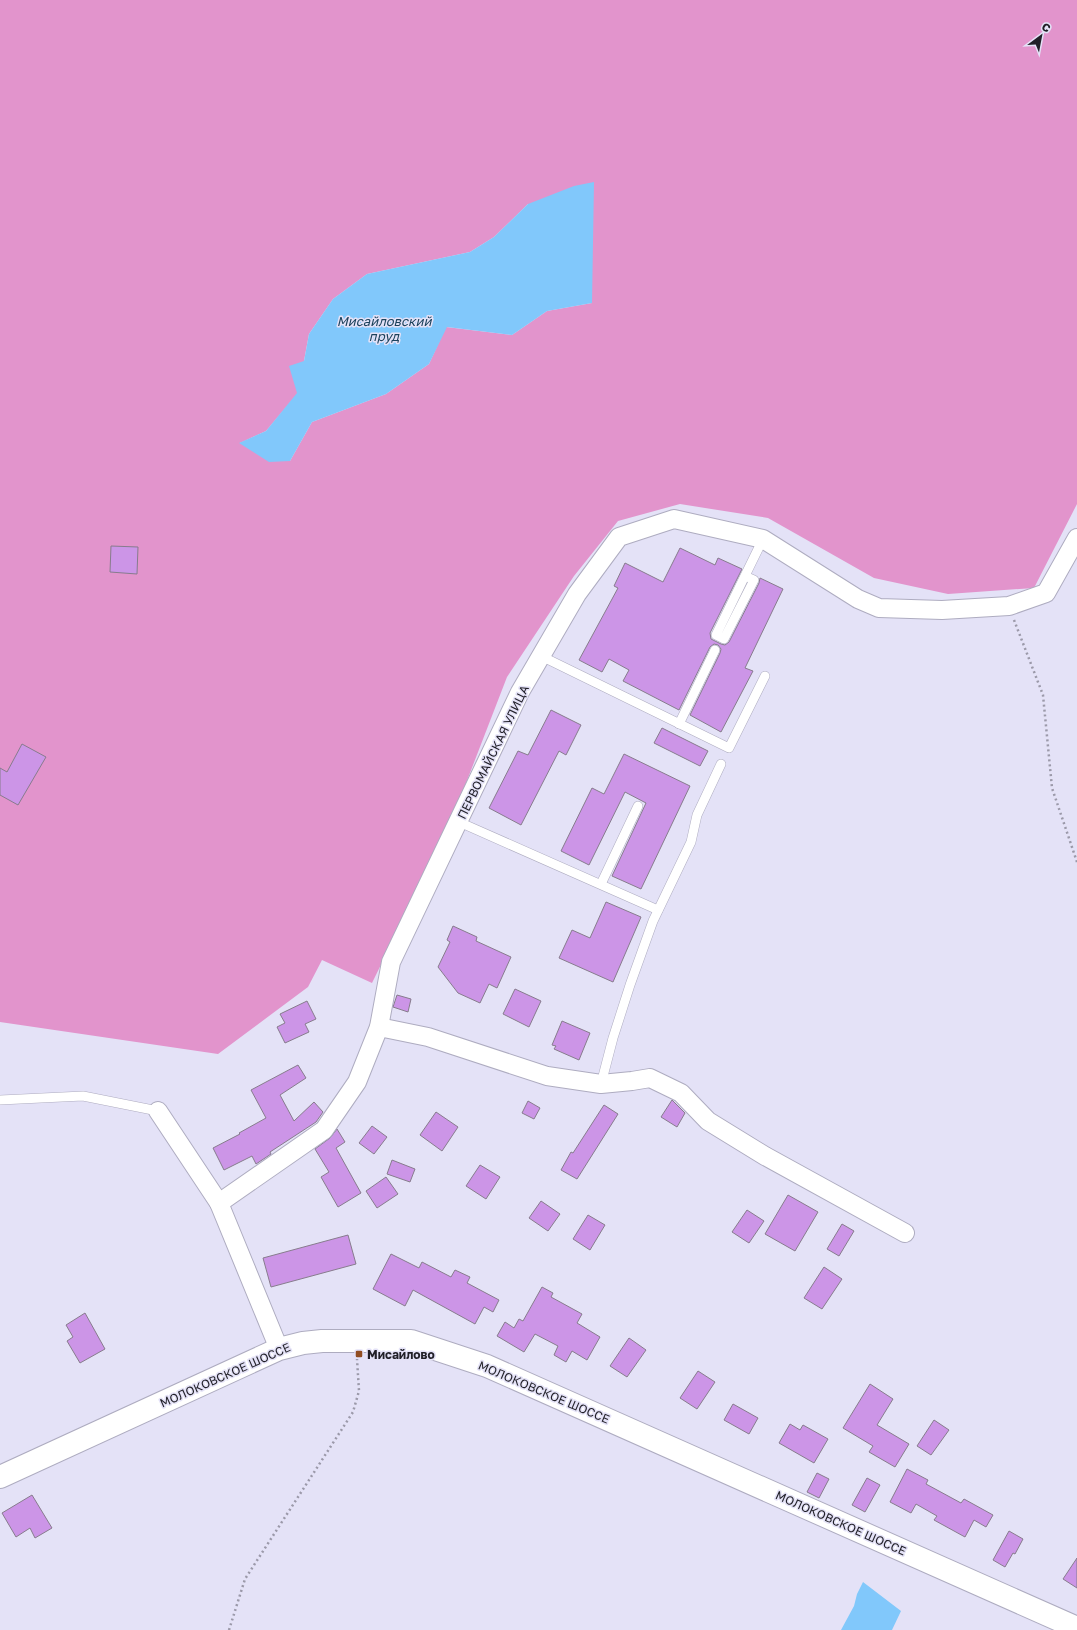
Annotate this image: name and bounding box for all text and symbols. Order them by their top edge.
north arrow [1021,16,1061,56]
text: С [1040,20,1053,35]
water label: Мисайловский пруд [337,313,432,344]
street label: ПЕРВОМАЙСКАЯ УЛИЦА [454,683,532,821]
street label: МОЛОКОВСКОЕ ШОССЕ [157,1339,293,1411]
place label: Мисайлово [367,1347,435,1362]
marker: Мисайлово [354,1349,364,1359]
street label: МОЛОКОВСКОЕ ШОССЕ [476,1357,612,1427]
street label: МОЛОКОВСКОЕ ШОССЕ [773,1487,909,1559]

